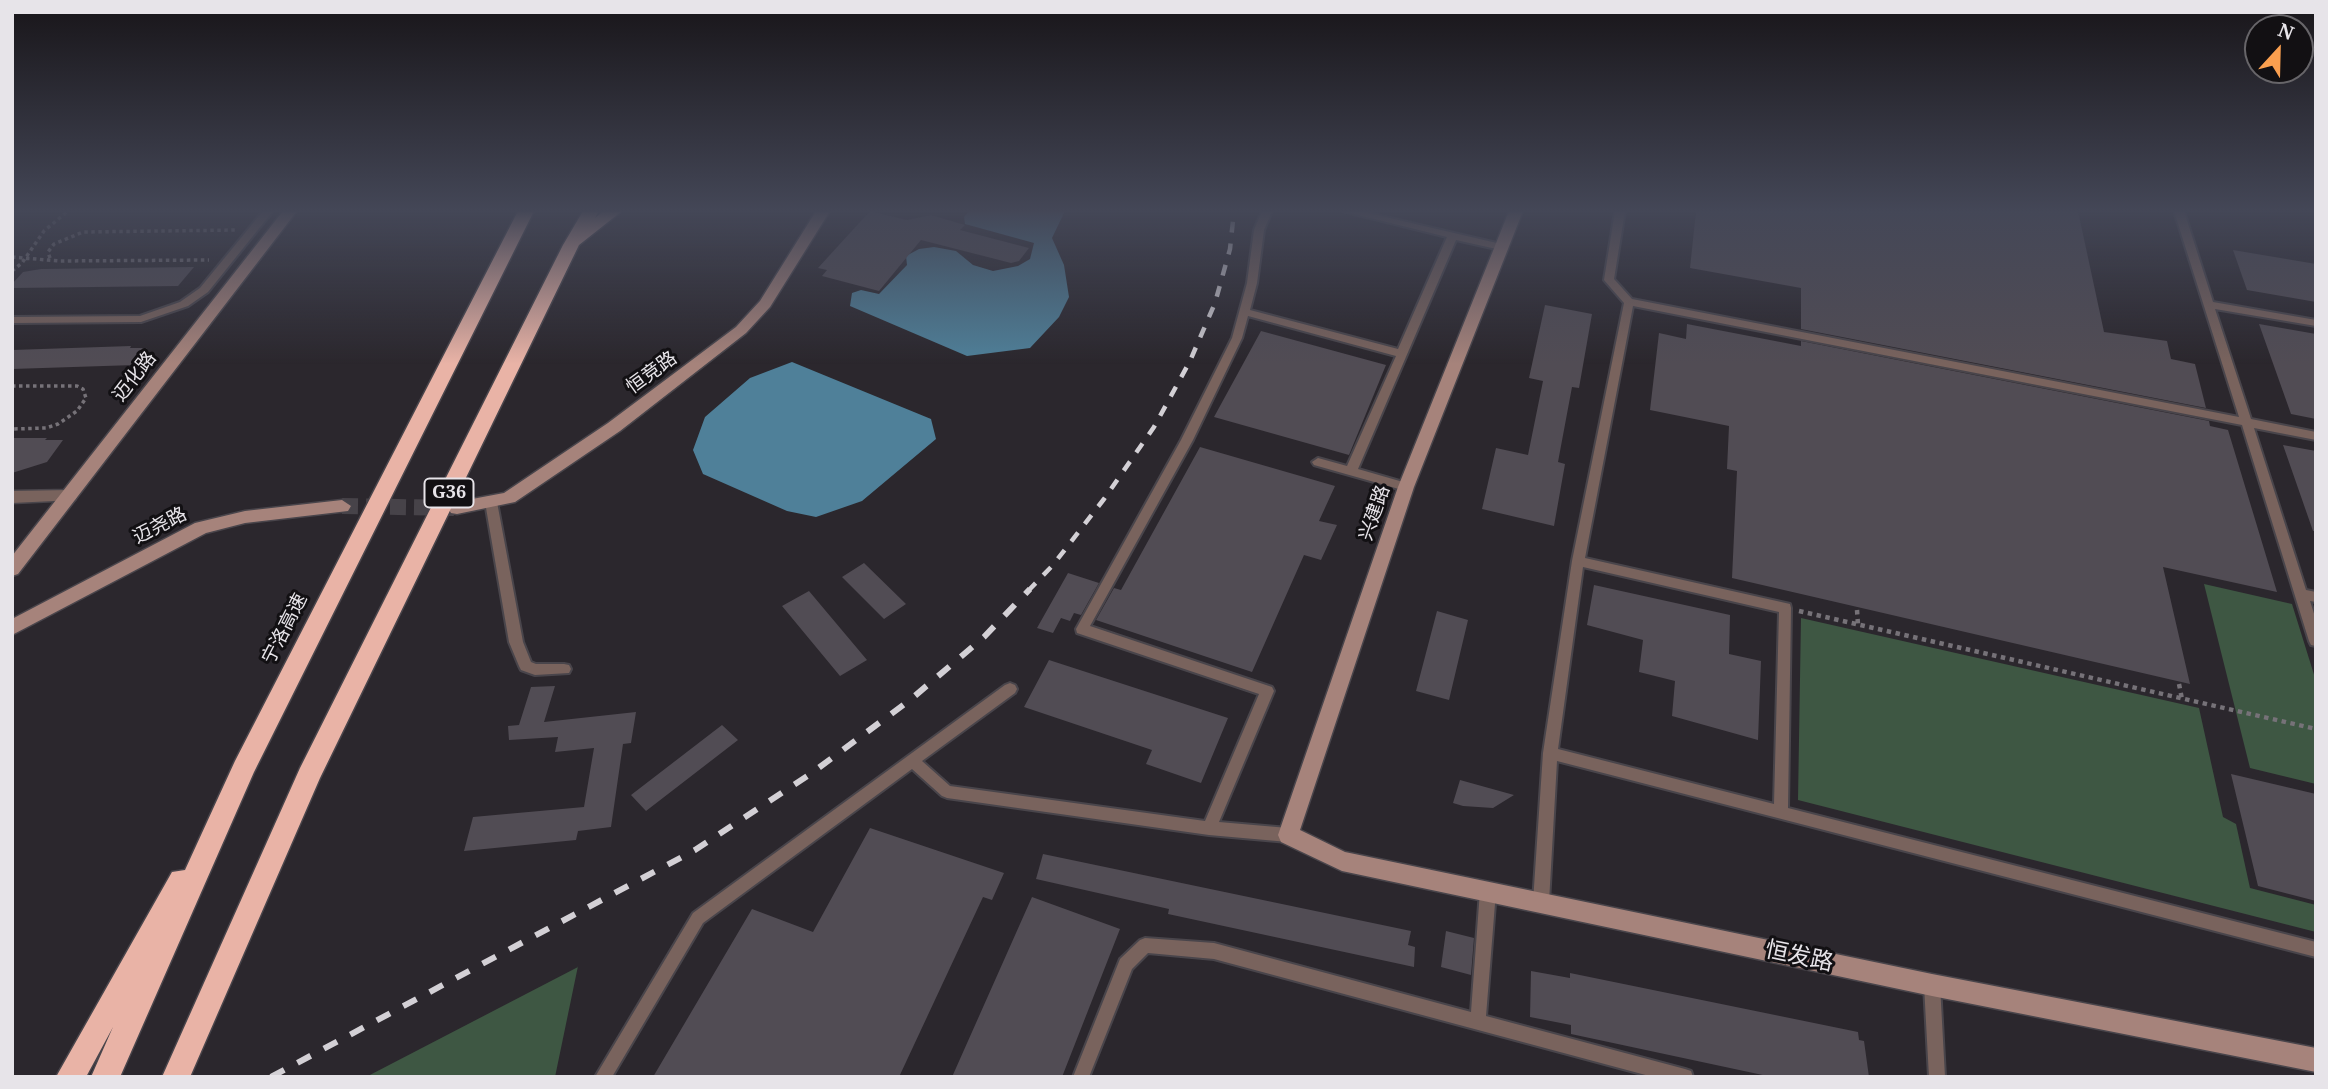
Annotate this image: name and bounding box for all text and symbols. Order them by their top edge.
north arrow [2244,14,2314,84]
text: N [2274,17,2298,46]
street label: 恒竞路 [622,347,682,399]
street label: 迈化路 [108,348,162,406]
road number: G36 [424,478,474,508]
street label: 兴建路 [1355,482,1395,544]
street label: 迈尧路 [129,503,191,549]
street label: 宁洛高速 [258,590,312,668]
street label: 恒发路 [1762,936,1836,978]

